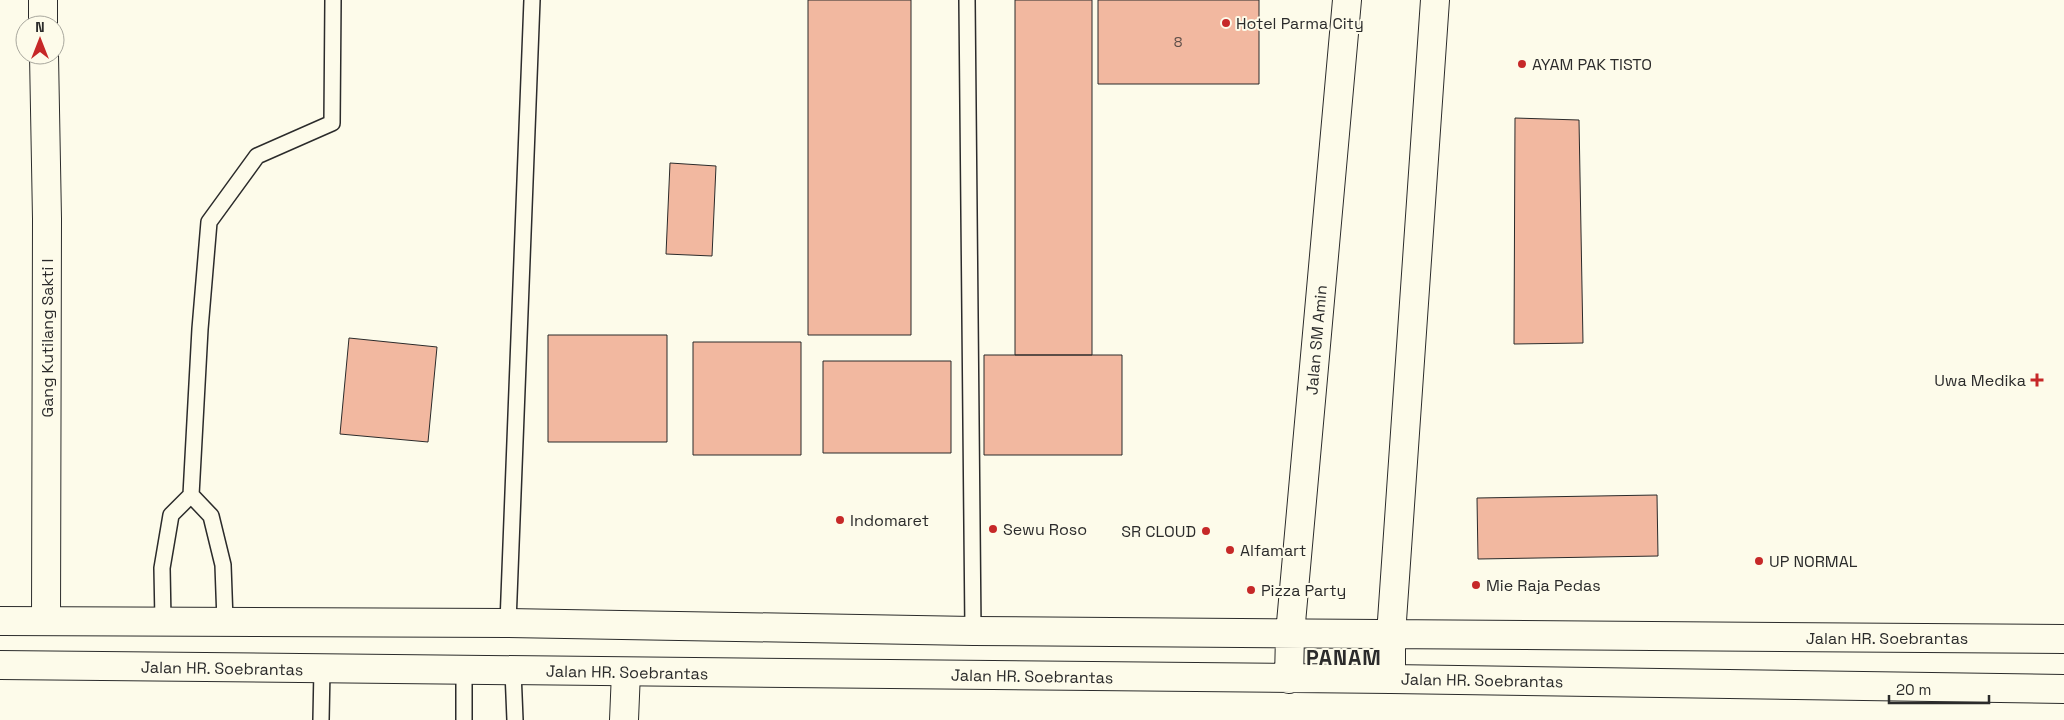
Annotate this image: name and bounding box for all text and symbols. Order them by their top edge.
place label: Hotel Parma City [1236,13,1364,34]
north arrow [15,15,65,65]
marker: Hotel Parma City [1220,17,1232,29]
text: N [35,18,45,36]
house number: 8 [1174,33,1183,51]
place label: AYAM PAK TISTO [1532,54,1652,75]
marker: AYAM PAK TISTO [1516,58,1528,70]
street label: Gang Kutilang Sakti I [37,259,58,417]
street label: Jalan SM Amin [1301,284,1332,396]
place label: Uwa Medika [1934,370,2026,391]
marker: Uwa Medika [2030,373,2044,387]
place label: Indomaret [850,510,929,531]
marker: Indomaret [834,514,846,526]
place label: Sewu Roso [1003,519,1087,540]
place label: SR CLOUD [1121,521,1196,542]
marker: Sewu Roso [987,523,999,535]
marker: SR CLOUD [1200,525,1212,537]
place label: Alfamart [1240,540,1306,561]
marker: Alfamart [1224,544,1236,556]
place label: UP NORMAL [1769,551,1858,572]
marker: UP NORMAL [1753,555,1765,567]
place label: Mie Raja Pedas [1486,575,1601,596]
marker: Mie Raja Pedas [1470,579,1482,591]
place label: Pizza Party [1261,580,1346,601]
marker: Pizza Party [1245,584,1257,596]
street label: Jalan HR. Soebrantas [1806,628,1968,649]
district label: PANAM [1306,644,1382,671]
street label: Jalan HR. Soebrantas [141,657,303,680]
street label: Jalan HR. Soebrantas [546,661,708,684]
street label: Jalan HR. Soebrantas [951,665,1113,688]
street label: Jalan HR. Soebrantas [1401,669,1563,692]
scale bar [1889,672,1989,704]
text: 20 m [1896,680,1931,699]

